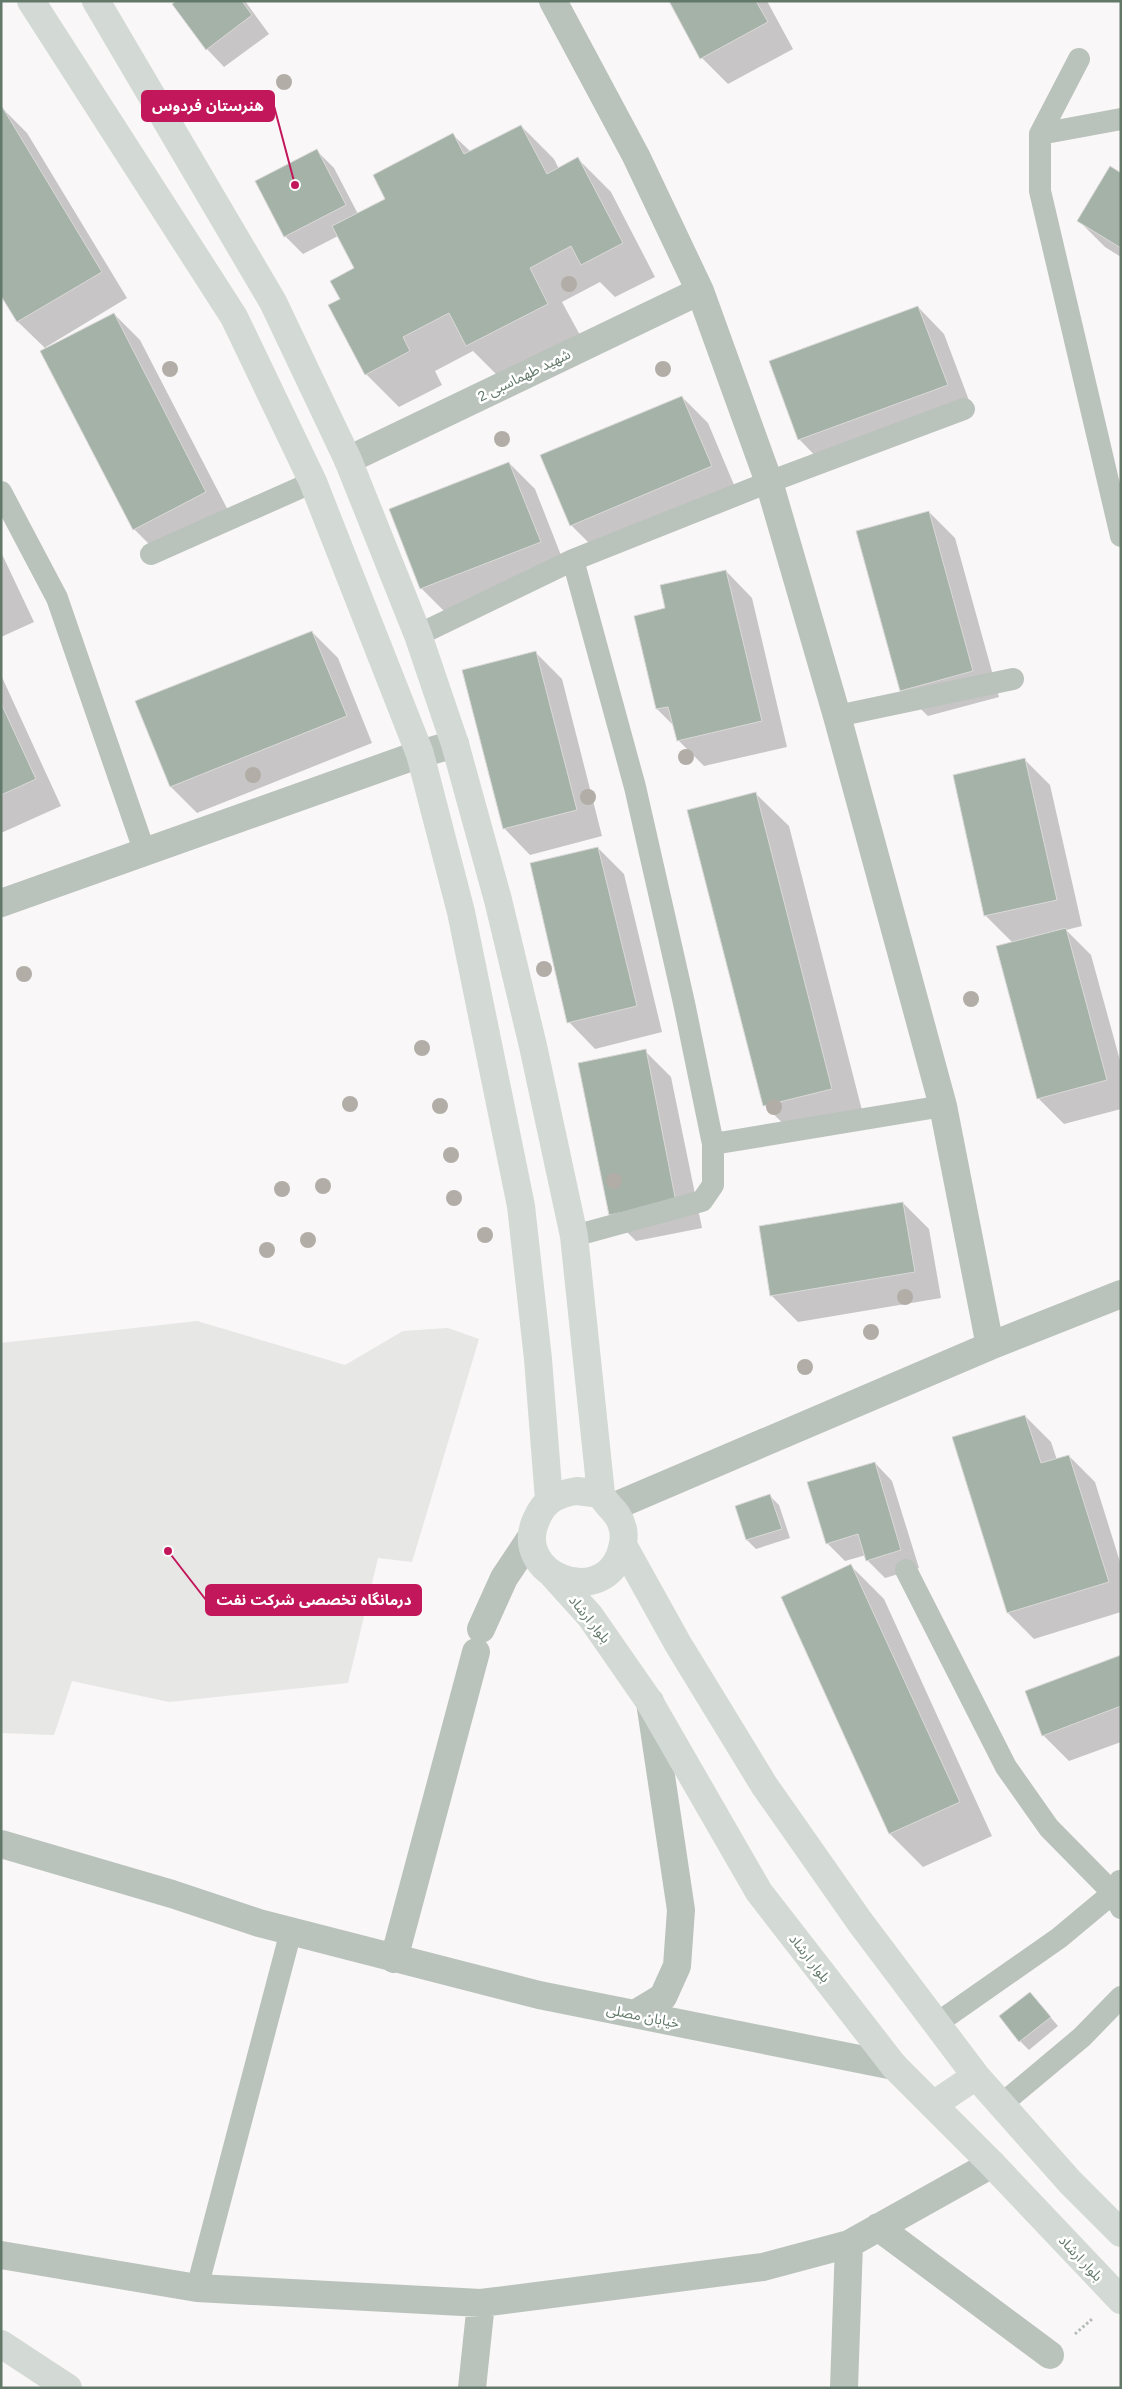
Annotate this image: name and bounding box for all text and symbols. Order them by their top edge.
callout: هنرستان فردوس [142,91,274,121]
text: هنرستان فردوس [152,97,264,115]
street label: شهید طهماسبی 2 [475,346,573,405]
callout: درمانگاه تخصصی شرکت نفت [206,1585,421,1615]
text: درمانگاه تخصصی شرکت نفت [217,1591,412,1609]
street label: بلوار ارشاد [565,1592,614,1647]
street label: بلوار ارشاد [785,1931,834,1986]
street label: خیابان مصلی [605,2001,681,2032]
street label: بلوار ارشاد [1055,2232,1106,2285]

